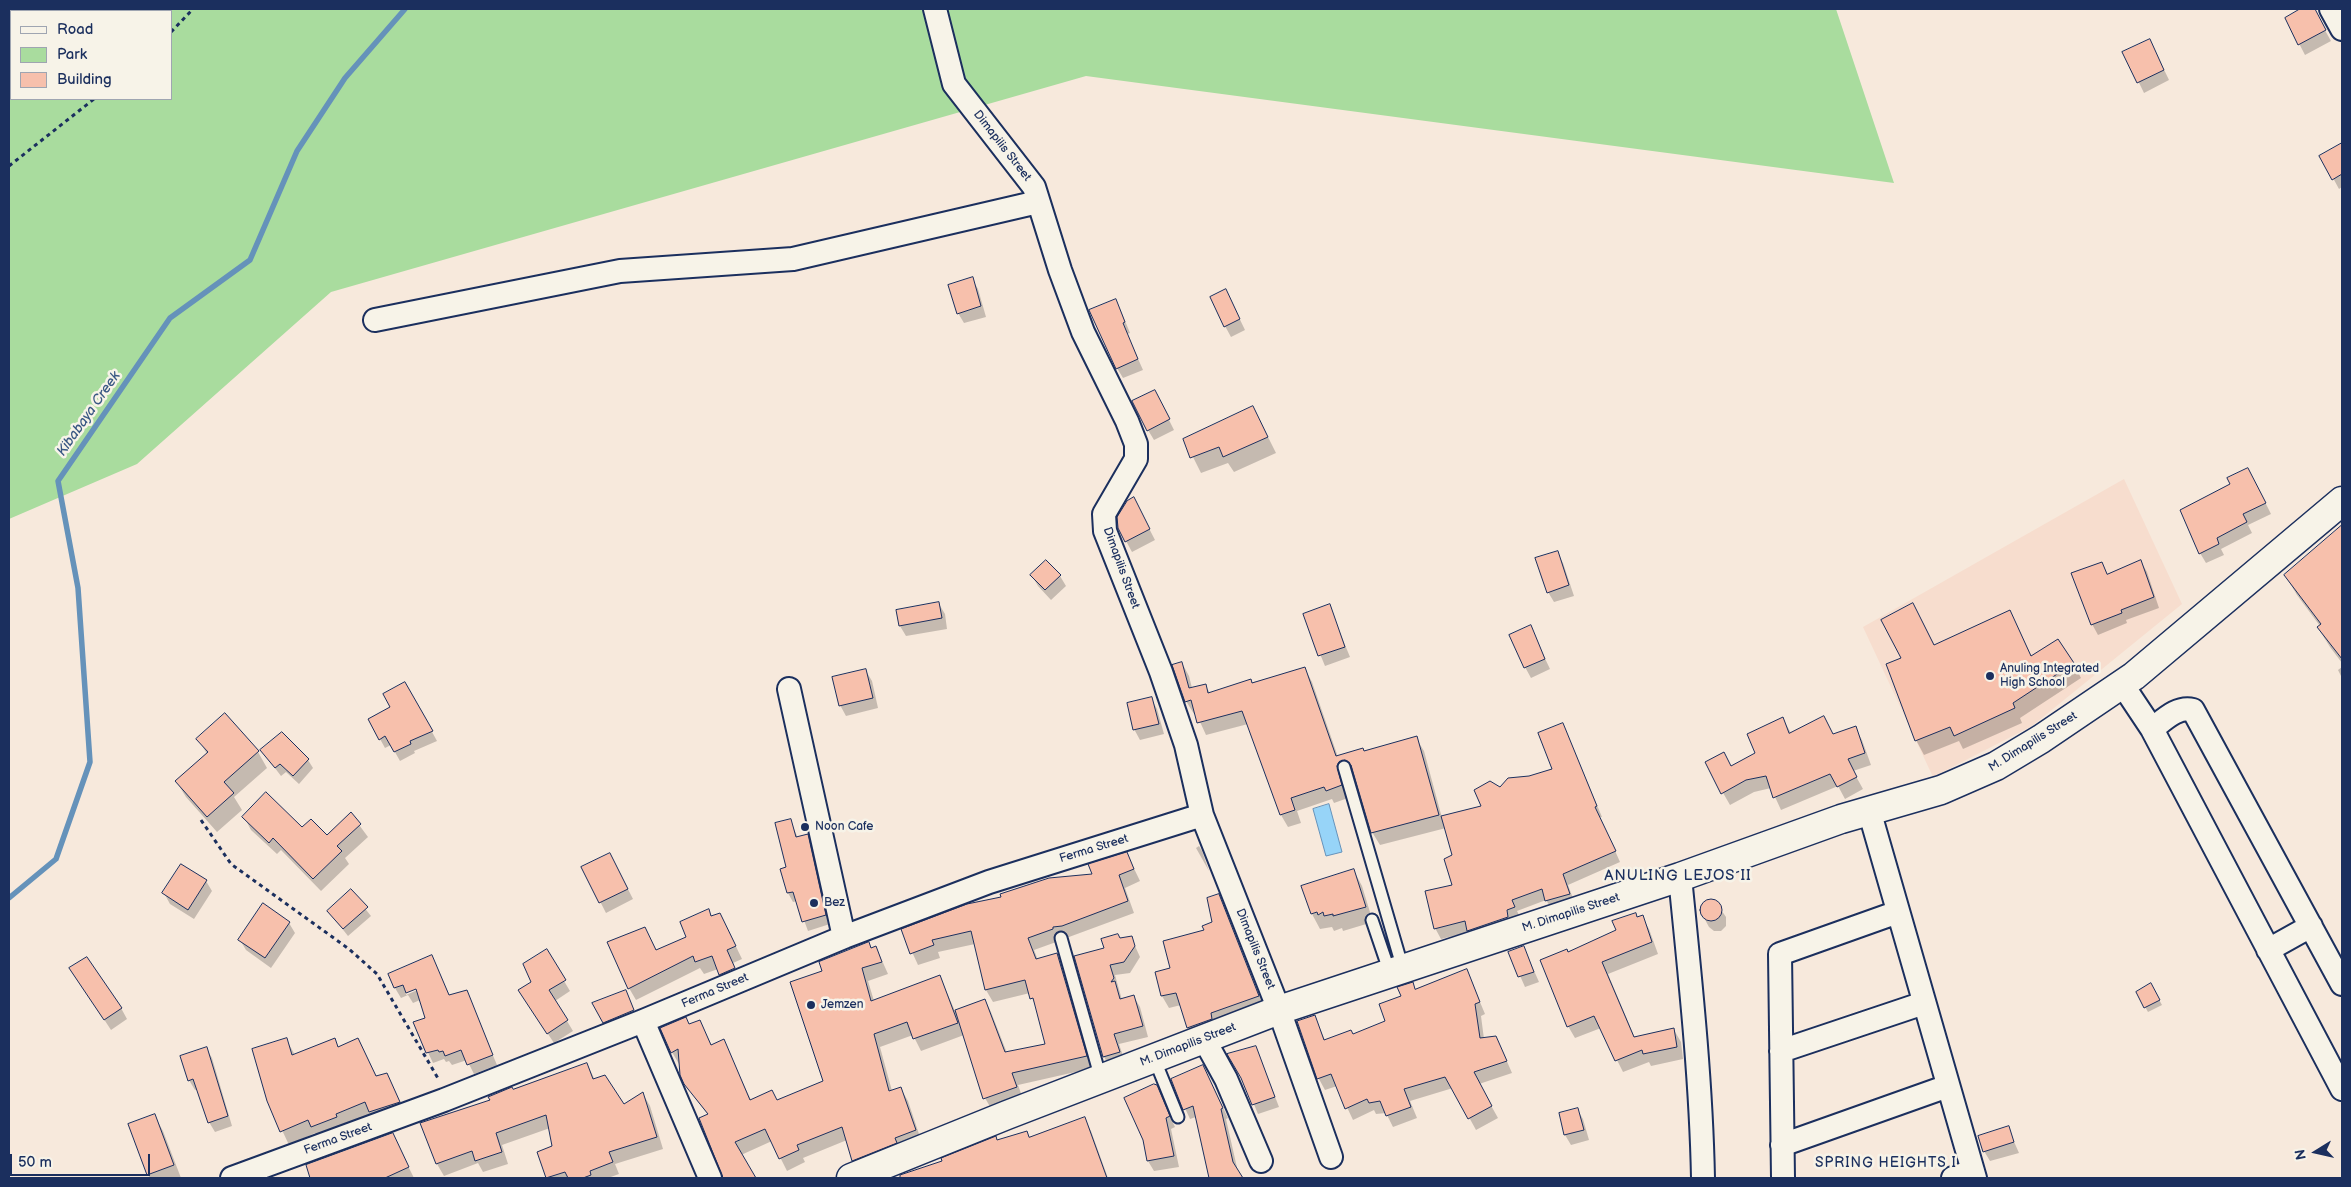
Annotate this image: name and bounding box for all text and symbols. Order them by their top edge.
legend [10,10,172,100]
text: Road [57,20,93,39]
text: Park [57,45,87,64]
text: Building [57,70,112,89]
street label: Dimapilis Street [970,108,1034,184]
water label: Kibabaya Creek [54,369,124,459]
street label: Dimapilis Street [1100,525,1142,611]
place label: Anuling Integrated High School [2000,662,2099,690]
marker: Anuling Integrated High School [1984,670,1996,682]
street label: M. Dimapilis Street [1986,709,2080,775]
place label: Noon Cafe [815,820,873,834]
marker: Noon Cafe [799,821,811,833]
street label: Ferma Street [1058,832,1130,866]
district label: ANULING LEJOS II [1602,867,1754,885]
street label: M. Dimapilis Street [1520,890,1622,936]
place label: Bez [824,896,845,910]
marker: Bez [808,897,820,909]
street label: Dimapilis Street [1232,907,1278,991]
street label: Ferma Street [679,970,751,1012]
place label: Jemzen [821,998,864,1012]
marker: Jemzen [805,999,817,1011]
street label: M. Dimapilis Street [1138,1020,1238,1070]
street label: Ferma Street [302,1120,374,1158]
north arrow [2291,1127,2341,1177]
scale bar [12,1144,152,1176]
text: N [2291,1148,2310,1161]
text: 50 m [18,1153,52,1172]
district label: SPRING HEIGHTS I [1813,1155,1959,1171]

